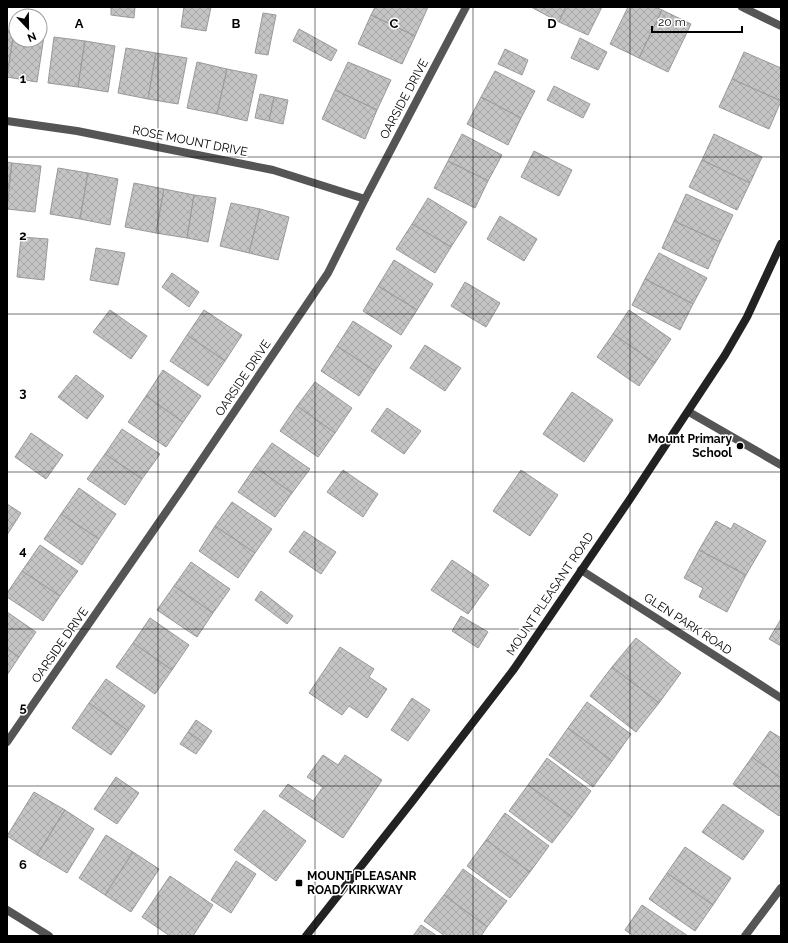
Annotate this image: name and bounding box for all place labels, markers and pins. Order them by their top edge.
place label: Mount Primary School [648,432,732,460]
marker: Mount Primary School [735,441,745,451]
place label: MOUNT PLEASANR ROAD/KIRKWAY [307,869,417,897]
marker: MOUNT PLEASANR ROAD/KIRKWAY [294,878,304,888]

